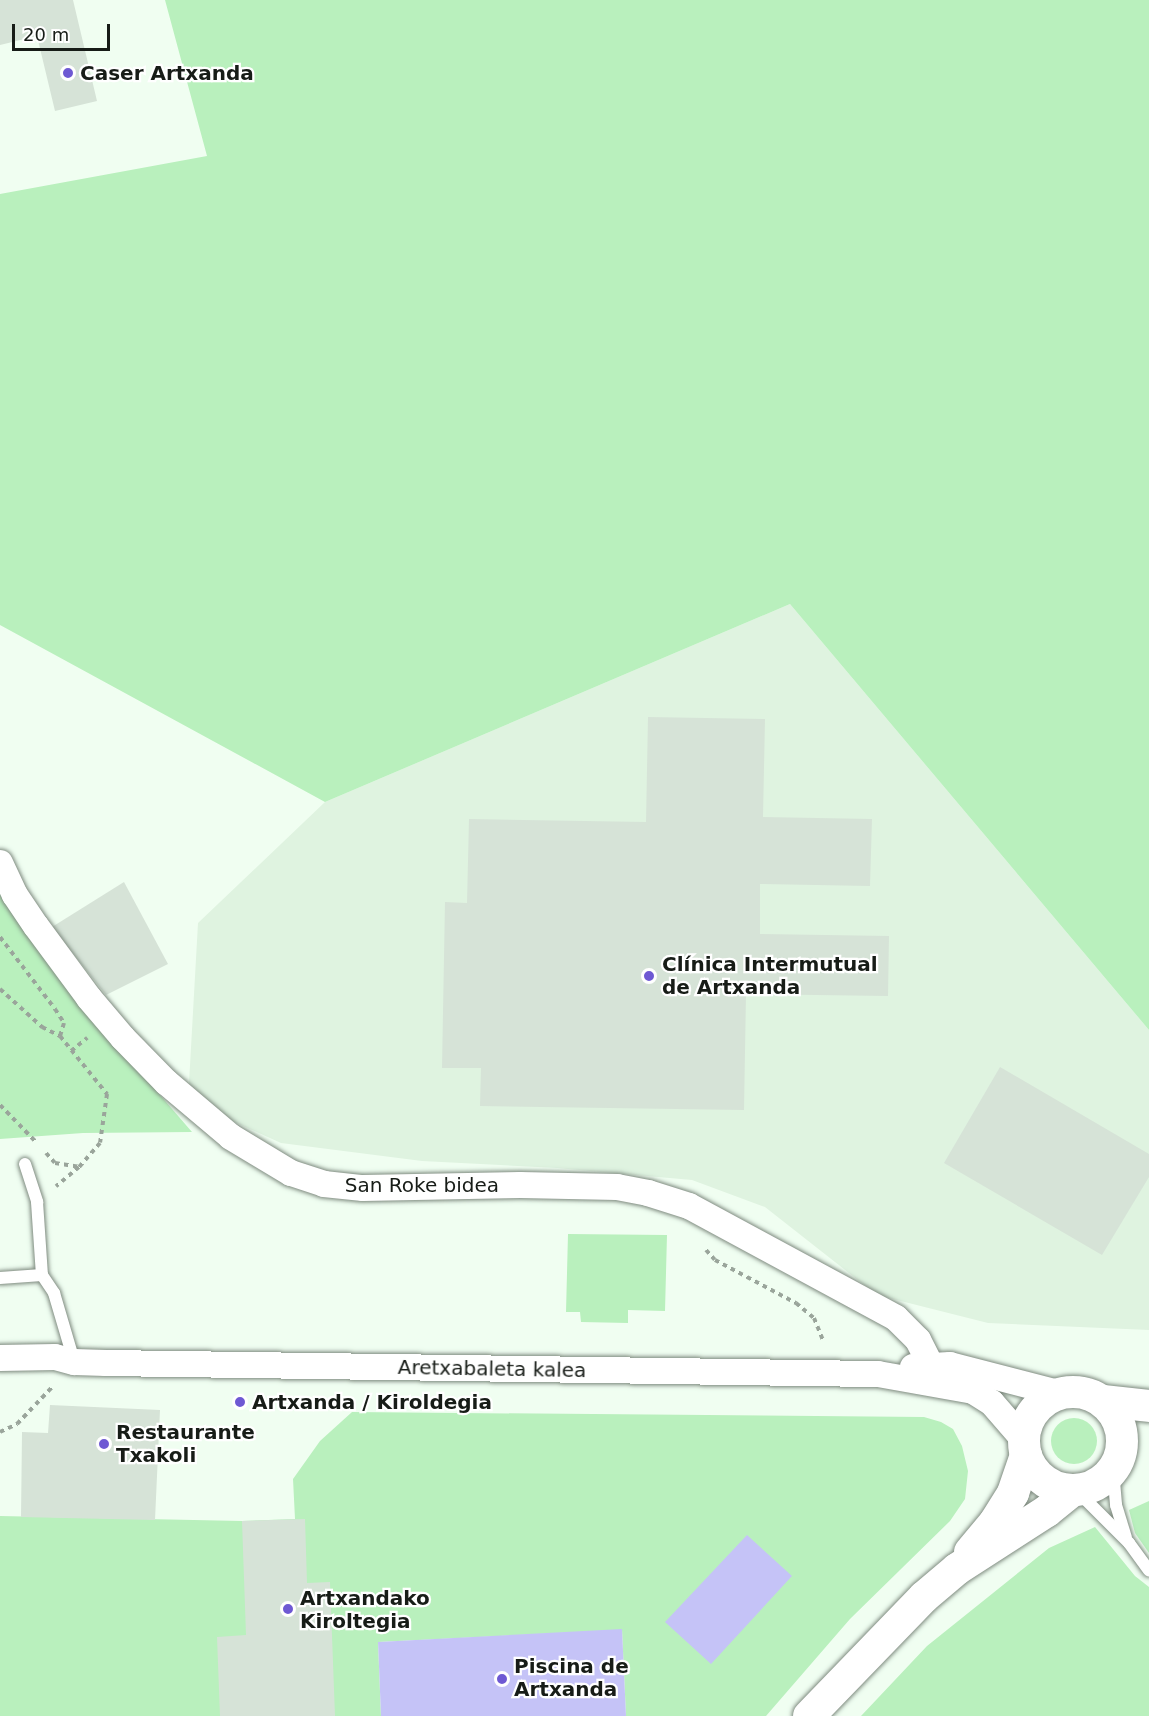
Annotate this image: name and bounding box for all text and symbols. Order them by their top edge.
scale bar [15,12,112,50]
text: 20 m [23,24,69,45]
place label: Caser Artxanda [80,61,254,85]
marker: Caser Artxanda [61,66,75,80]
place label: Clínica Intermutual de Artxanda [662,952,878,999]
marker: Clínica Intermutual de Artxanda [640,967,658,985]
street label: San Roke bidea [345,1173,499,1197]
street label: Aretxabaleta kalea [398,1355,586,1383]
place label: Artxanda / Kiroldegia [252,1390,492,1414]
marker: Artxanda / Kiroldegia [233,1395,247,1409]
place label: Restaurante Txakoli [116,1420,255,1467]
marker: Restaurante Txakoli [97,1437,111,1451]
place label: Artxandako Kiroltegia [300,1586,430,1633]
marker: Artxandako Kiroltegia [281,1602,295,1616]
place label: Piscina de Artxanda [514,1655,629,1702]
marker: Piscina de Artxanda [495,1672,509,1686]

